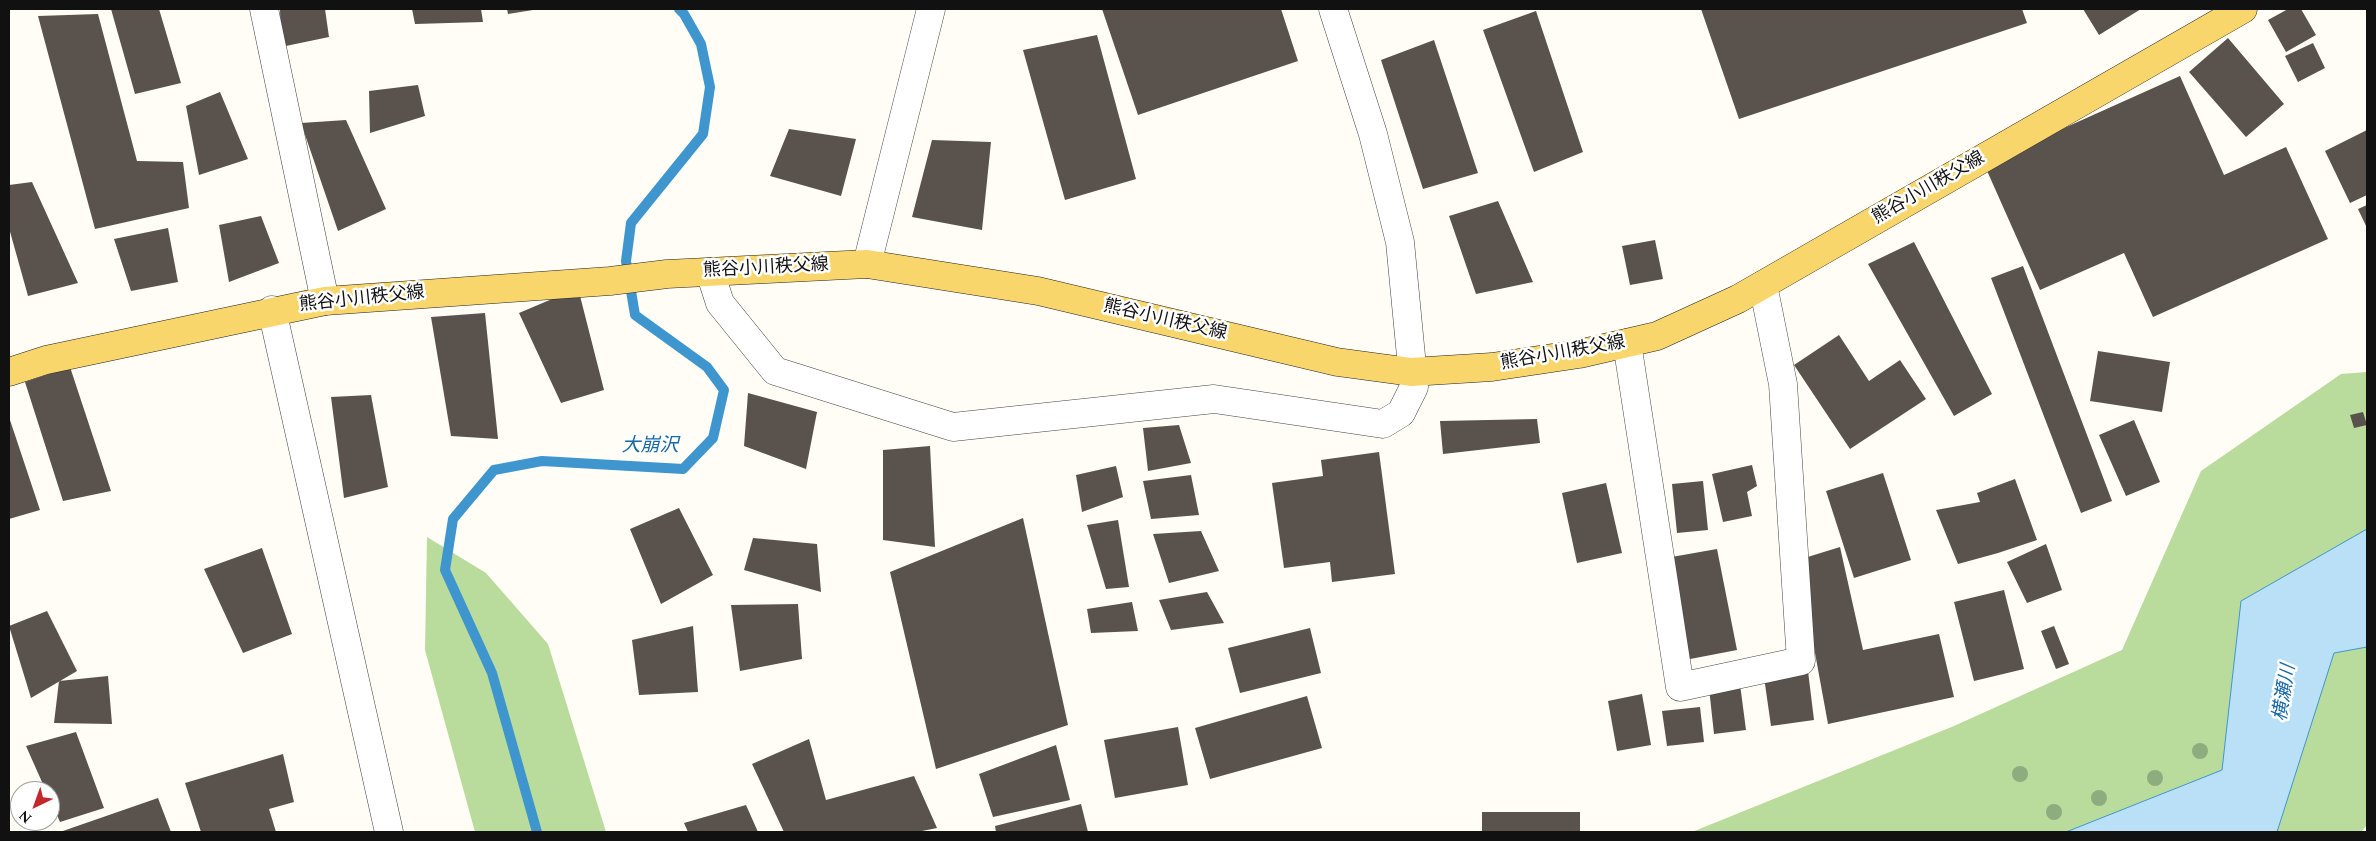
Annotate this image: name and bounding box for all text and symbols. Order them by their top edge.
street label: 熊谷小川秩父線 [1869,148,1989,230]
street label: 熊谷小川秩父線 [703,255,829,283]
street label: 熊谷小川秩父線 [298,283,426,317]
street label: 熊谷小川秩父線 [1101,296,1229,346]
street label: 熊谷小川秩父線 [1499,332,1627,376]
water label: 大崩沢 [622,436,678,458]
water label: 横瀬川 [2270,663,2302,723]
north arrow [10,781,60,831]
text: N [14,805,37,828]

